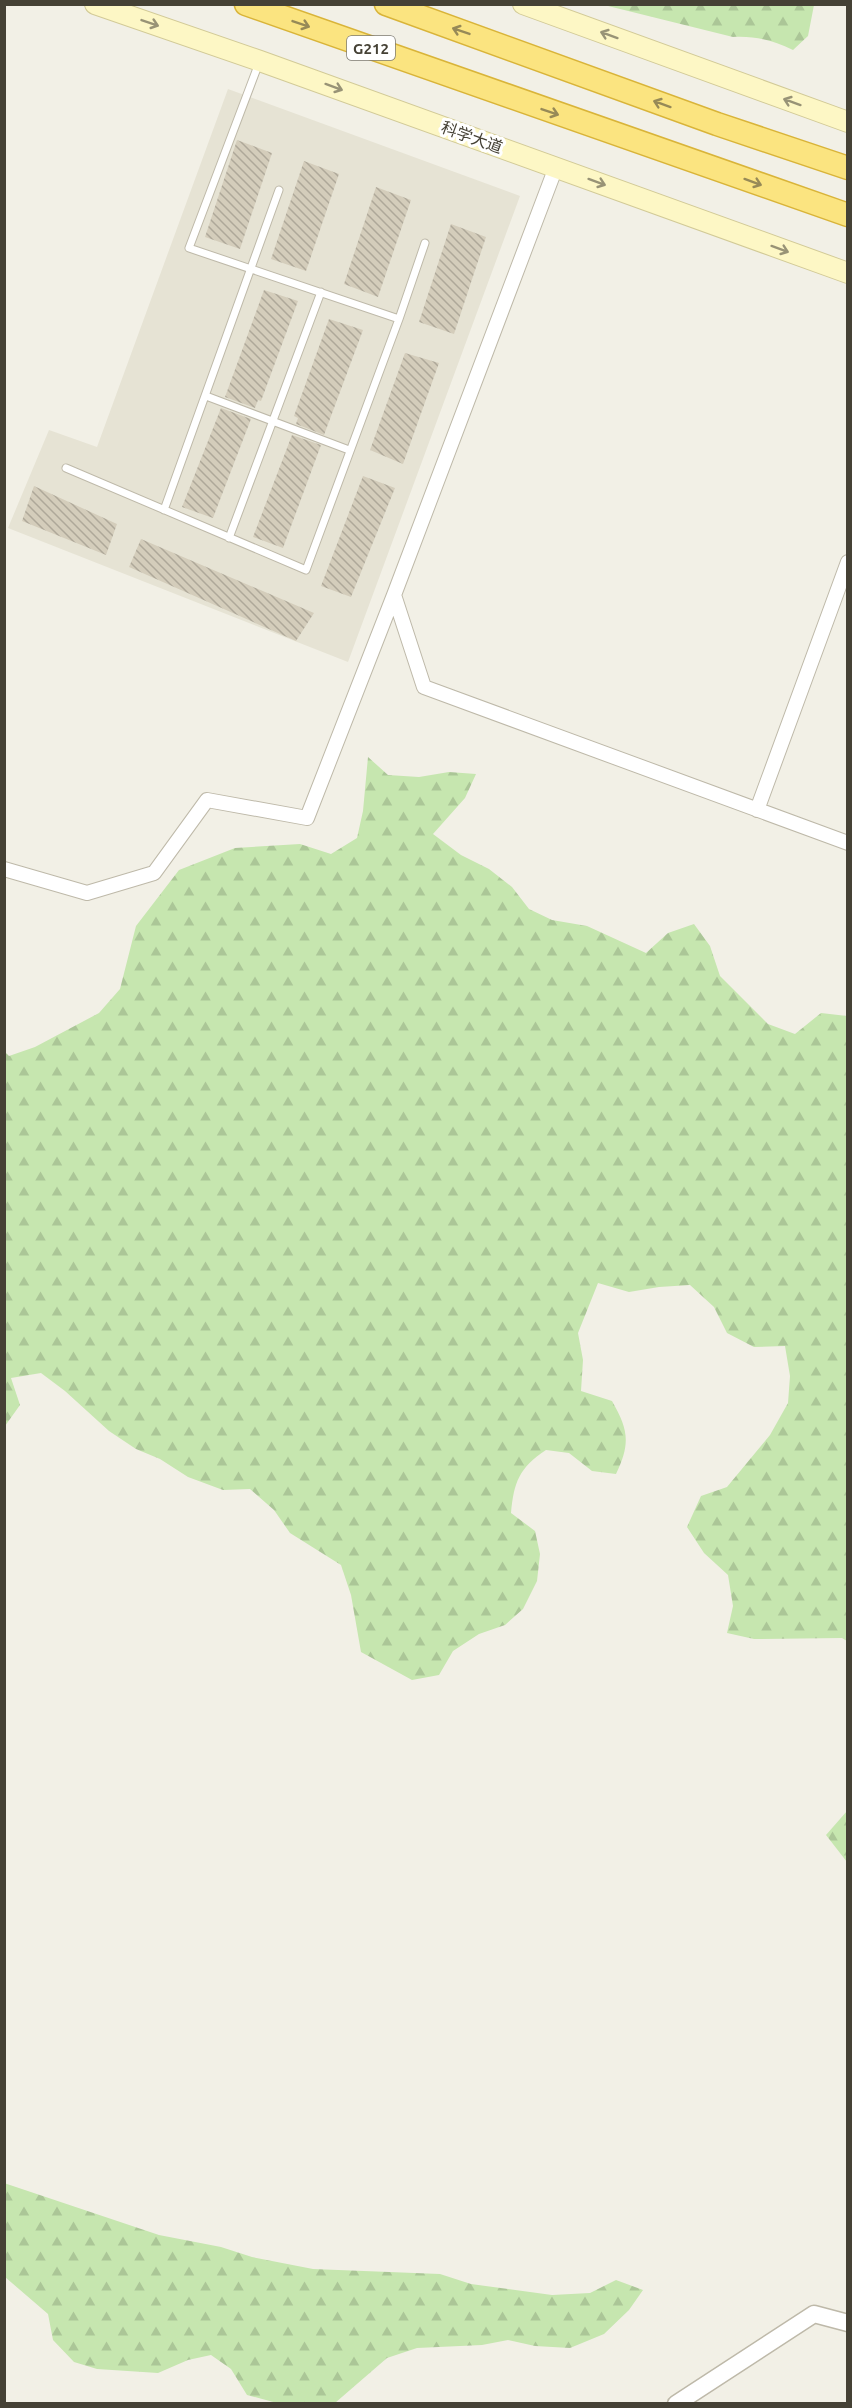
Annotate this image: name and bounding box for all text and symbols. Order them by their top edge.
one-way arrow [140,19,159,30]
one-way arrow [291,19,310,30]
one-way arrow [452,24,471,35]
one-way arrow [600,29,619,40]
road number: G212 [347,36,395,60]
one-way arrow [324,83,343,94]
one-way arrow [784,95,802,106]
one-way arrow [653,97,672,108]
one-way arrow [540,107,559,118]
street label: 科学大道 [439,118,505,156]
one-way arrow [587,177,606,188]
one-way arrow [744,178,762,189]
one-way arrow [770,244,789,255]

